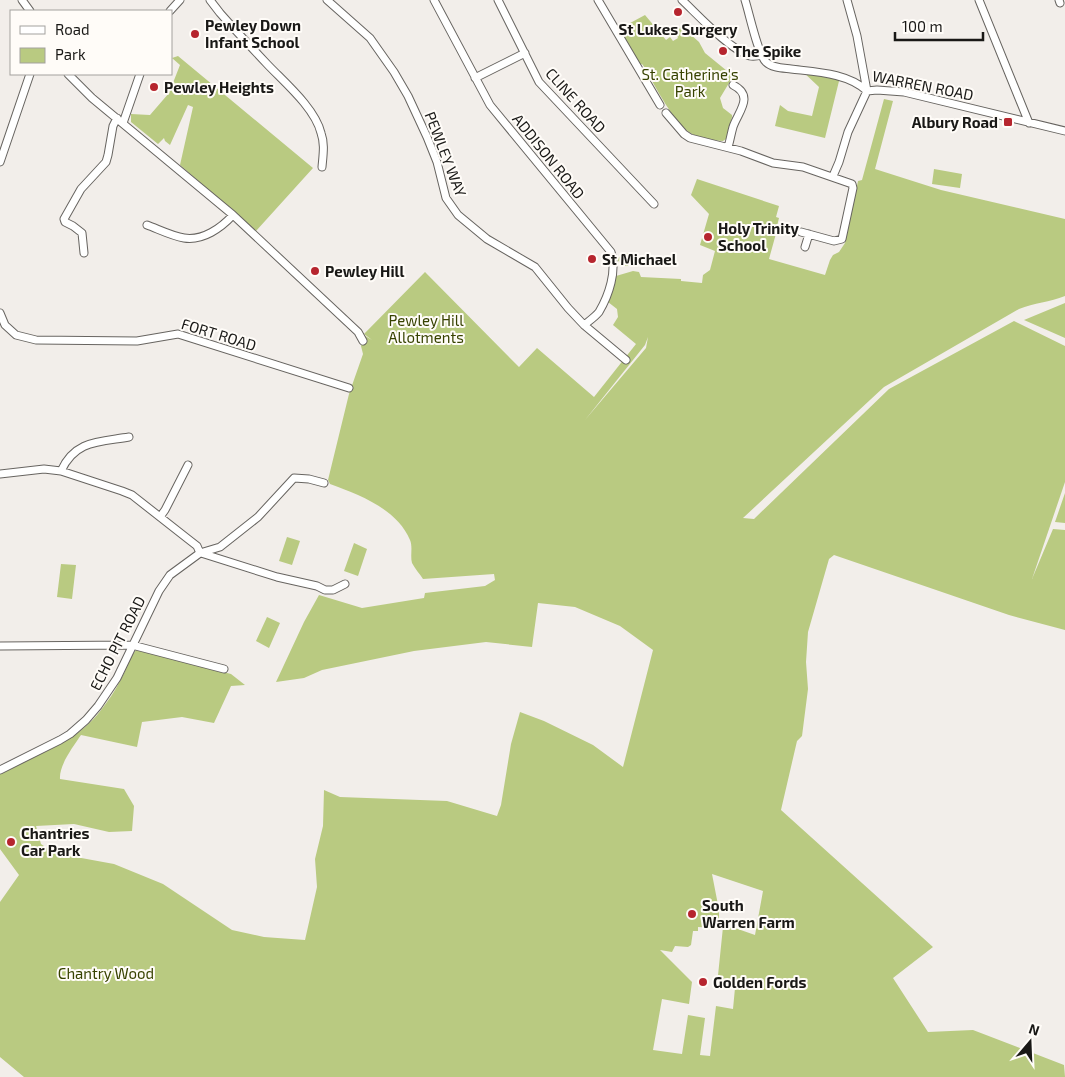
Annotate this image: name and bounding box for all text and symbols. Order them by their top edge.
marker: St Lukes Surgery [672,6,684,18]
legend [10,10,172,75]
scale bar [895,10,982,42]
place label: Pewley Down Infant School [205,16,301,51]
text: 100 m [902,17,943,35]
text: Road [55,20,90,38]
place label: St Lukes Surgery [619,20,738,39]
marker: Pewley Down Infant School [189,28,201,40]
place label: The Spike [733,42,801,60]
text: Park [55,45,86,63]
marker: The Spike [717,45,729,57]
street label: CLINE ROAD [542,64,610,136]
park label: St. Catherine's Park [641,65,739,100]
street label: WARREN ROAD [871,66,975,104]
place label: Pewley Heights [164,78,274,97]
marker: Pewley Heights [148,81,160,93]
street label: PEWLEY WAY [422,109,471,200]
street label: ADDISON ROAD [509,110,589,202]
place label: Albury Road [912,113,998,132]
marker: Albury Road [1002,116,1014,128]
place label: Holy Trinity School [718,219,800,254]
marker: Holy Trinity School [702,231,714,243]
place label: St Michael [602,250,677,268]
marker: St Michael [586,253,598,265]
place label: Pewley Hill [325,262,405,281]
marker: Pewley Hill [309,265,321,277]
park label: Pewley Hill Allotments [388,311,464,346]
street label: FORT ROAD [179,314,259,354]
street label: ECHO PIT ROAD [86,593,148,693]
place label: Chantries Car Park [21,824,90,859]
marker: Chantries Car Park [5,836,17,848]
place label: South Warren Farm [702,896,795,931]
marker: South Warren Farm [686,908,698,920]
park label: Chantry Wood [58,964,154,982]
place label: Golden Fords [713,973,806,991]
marker: Golden Fords [697,976,709,988]
north arrow [1005,1017,1055,1067]
text: N [1027,1020,1042,1039]

